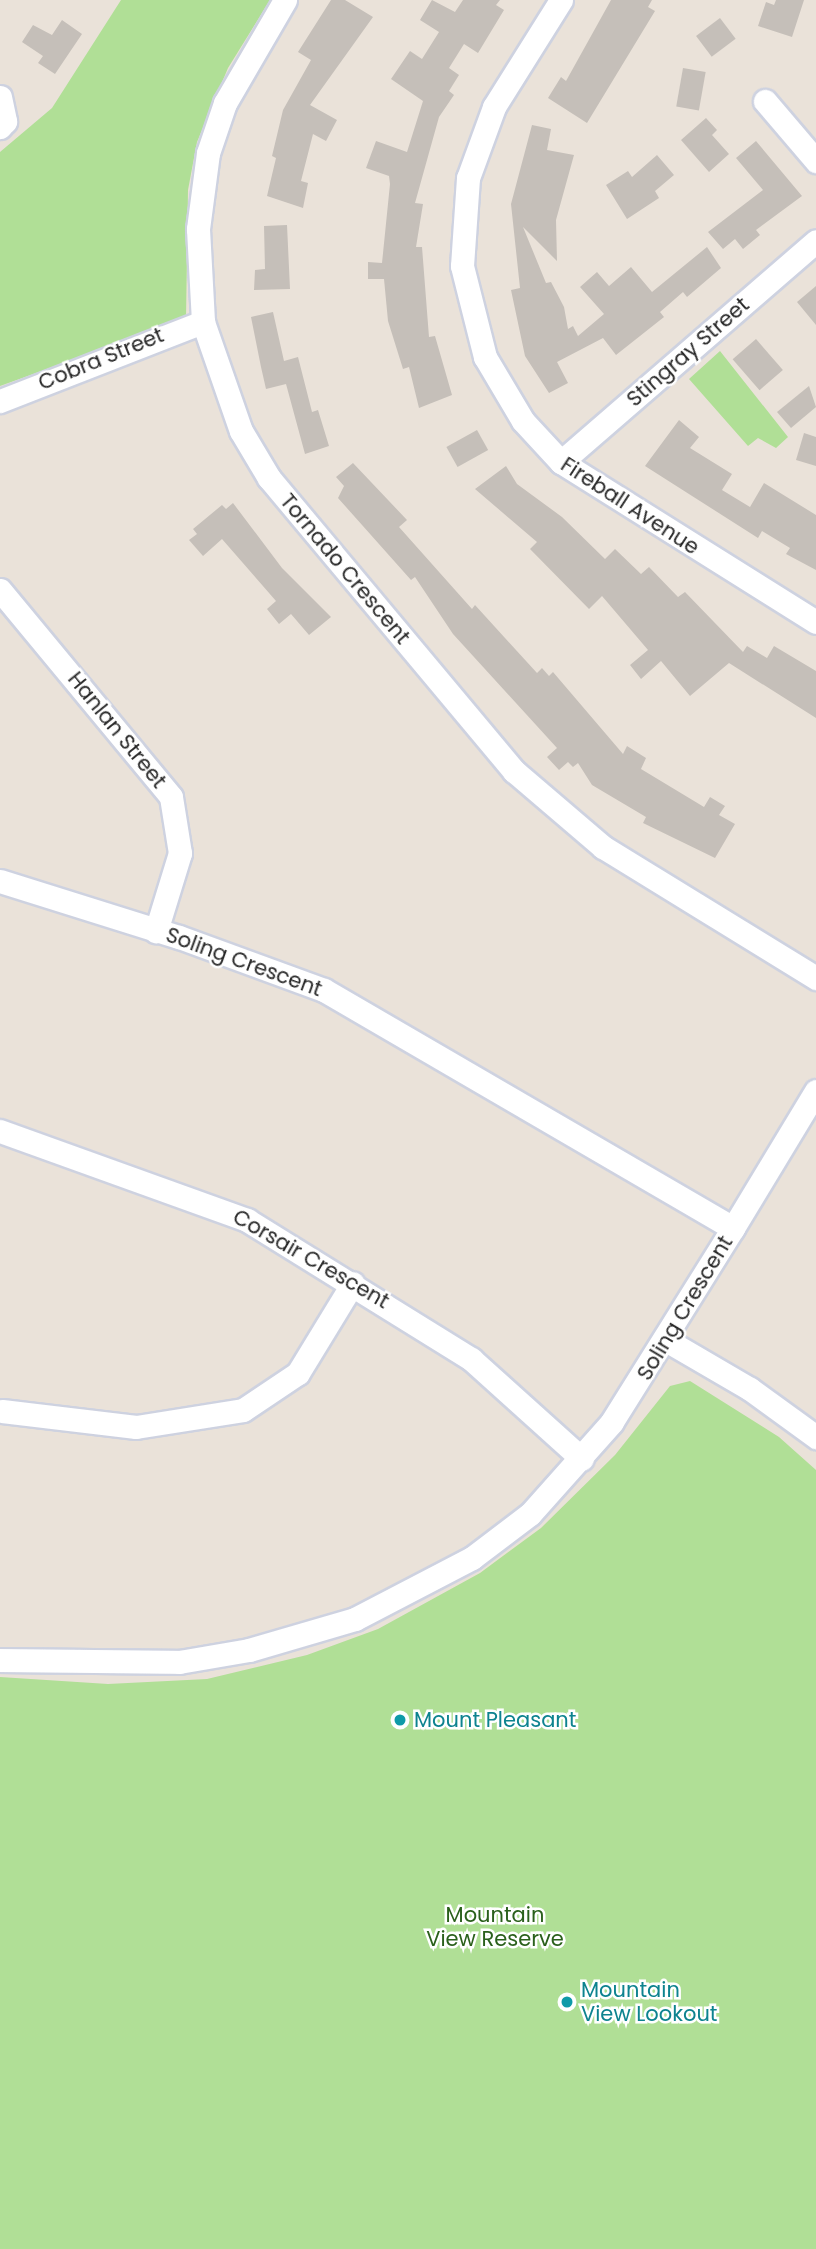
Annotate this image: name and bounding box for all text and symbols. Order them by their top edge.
street label: Stingray Street [622,292,754,412]
street label: Cobra Street [35,322,167,396]
street label: Fireball Avenue [556,452,704,560]
street label: Tornado Crescent [275,489,415,649]
street label: Hanlan Street [63,667,171,793]
street label: Soling Crescent [163,922,325,1002]
street label: Corsair Crescent [228,1204,394,1314]
street label: Soling Crescent [632,1231,738,1385]
place label: Mount Pleasant [414,1707,576,1733]
marker: Mount Pleasant [392,1712,408,1728]
park label: Mountain View Reserve [426,1902,564,1952]
place label: Mountain View Lookout [581,1977,717,2027]
marker: Mountain View Lookout [559,1994,575,2010]

